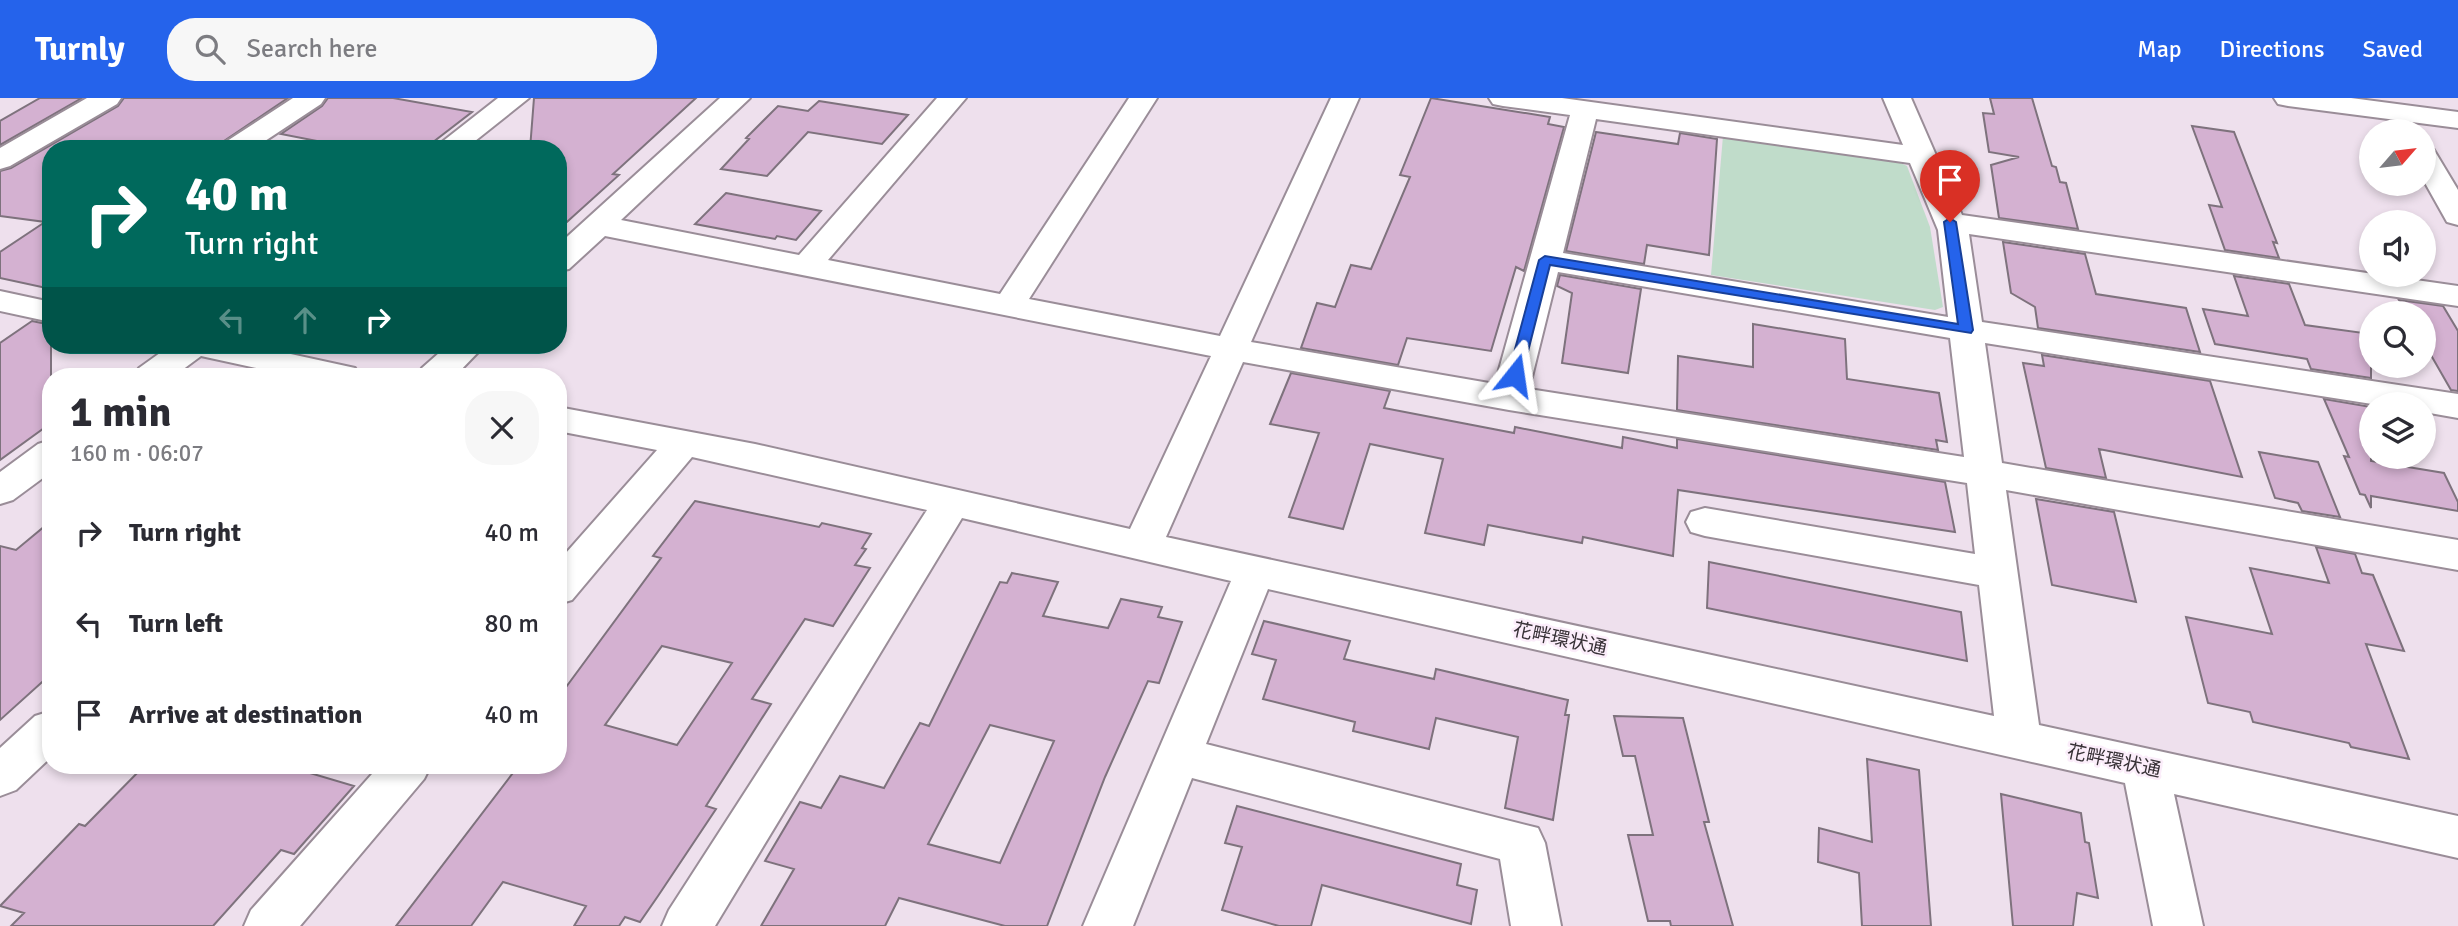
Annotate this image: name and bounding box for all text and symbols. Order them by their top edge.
search box [167,18,657,81]
text: Turnly [35,29,125,70]
icon: search [191,30,229,68]
text: Search here [247,33,378,65]
text: Map [2137,34,2182,64]
text: Directions [2220,34,2325,64]
text: Saved [2363,34,2423,64]
north arrow [2359,119,2436,196]
map controls [2359,119,2436,469]
pin [1920,150,1980,222]
icon: arrive [1931,161,1969,199]
text: 40 m [185,164,288,224]
icon: right [70,168,161,259]
button: sound [2359,210,2436,287]
text: Turn right [185,224,318,263]
icon: left [213,301,251,339]
icon: ahead [286,301,324,339]
icon: right [359,301,397,339]
button: search [2359,301,2436,378]
position arrow [1478,338,1552,412]
text: 1 min [70,387,171,438]
button: close [465,391,539,465]
button: layers [2359,392,2436,469]
text: 160 m · 06:07 [70,439,204,468]
icon: right [70,514,108,552]
text: Turn right [129,517,241,549]
text: 40 m [484,517,539,549]
icon: left [70,605,108,643]
text: Turn left [129,608,223,640]
text: 80 m [484,608,539,640]
street label: 花畔環状通 [1511,617,1609,661]
icon: arrive [70,696,108,734]
text: Arrive at destination [129,699,362,731]
text: 40 m [484,699,539,731]
street label: 花畔環状通 [2065,739,2163,783]

